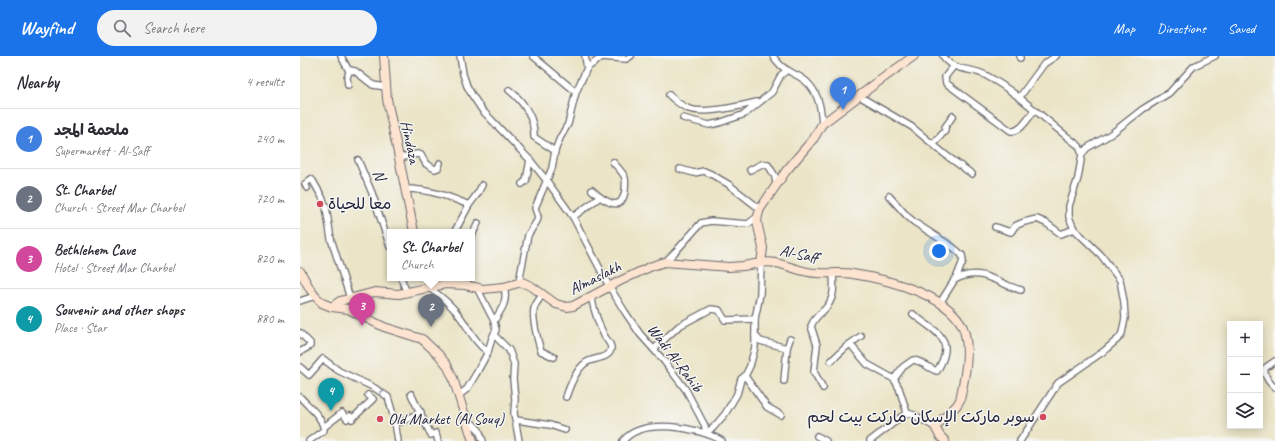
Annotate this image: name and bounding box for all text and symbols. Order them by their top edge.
search box [97,10,377,46]
text: Wayfind [20,16,73,40]
icon: search [111,17,133,39]
text: Search here [143,19,204,38]
text: Map [1114,20,1135,37]
text: Directions [1157,20,1206,37]
text: Saved [1228,20,1255,37]
text: Nearby [16,72,59,93]
text: 4 results [246,74,284,90]
pin: 1 [830,77,856,110]
street label: Hindaza [396,119,425,167]
text: ملحمة المجد [54,121,129,140]
text: 1 [26,131,32,147]
text: 240 m [256,131,284,147]
text: Supermarket · Al-Saff [54,143,149,159]
street label: N [368,167,391,186]
text: St. Charbel [54,181,114,200]
text: 2 [26,191,32,207]
text: 720 m [256,191,284,207]
place label: معا للحياة [328,194,391,214]
marker: معا للحياة [315,199,325,209]
text: Church · Street Mar Charbel [54,200,184,216]
popup [387,229,475,281]
text: St. Charbel [401,238,461,257]
street label: Al-Saff [778,240,824,269]
text: Bethlehem Cave [54,241,135,260]
your location [929,241,949,261]
text: 3 [26,251,32,267]
text: 820 m [256,251,284,267]
street label: Almaslakh [566,256,625,299]
text: Church [401,257,434,273]
text: Hotel · Street Mar Charbel [54,260,174,276]
pin: 3 [349,293,375,326]
pin: 2 [418,294,444,327]
text: Souvenir and other shops [54,301,184,320]
text: 4 [26,311,32,327]
text: 880 m [256,311,284,327]
text: Place · Star [54,320,107,336]
street label: Wadi Al-Rahib [643,320,708,397]
map controls [1227,321,1263,429]
button: + [1227,321,1263,357]
button: − [1227,357,1263,393]
pin: 4 [318,378,344,411]
one-way arrow [379,390,386,398]
button: layers [1227,393,1263,429]
place label: سوبر ماركت الإسكان ماركت بيت لحم [807,407,1035,429]
place label: Old Market (Al Souq) [388,409,505,429]
marker: سوبر ماركت الإسكان ماركت بيت لحم [1038,412,1048,422]
marker: Old Market (Al Souq) [375,414,385,424]

